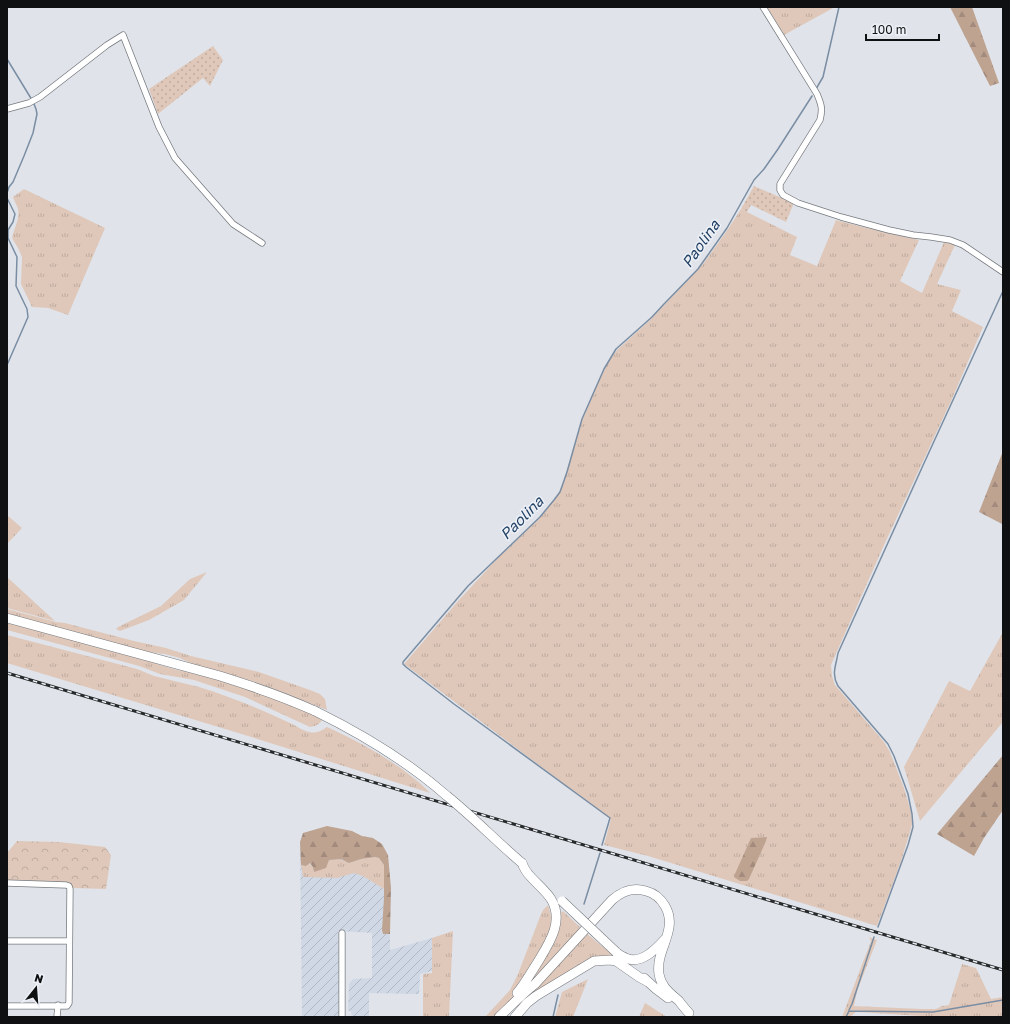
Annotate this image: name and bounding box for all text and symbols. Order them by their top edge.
scale bar [866,16,939,42]
text: 100 m [872,22,906,37]
water label: Paolina [677,216,723,271]
water label: Paolina [496,492,547,543]
north arrow [16,968,56,1008]
text: N [33,971,45,985]

